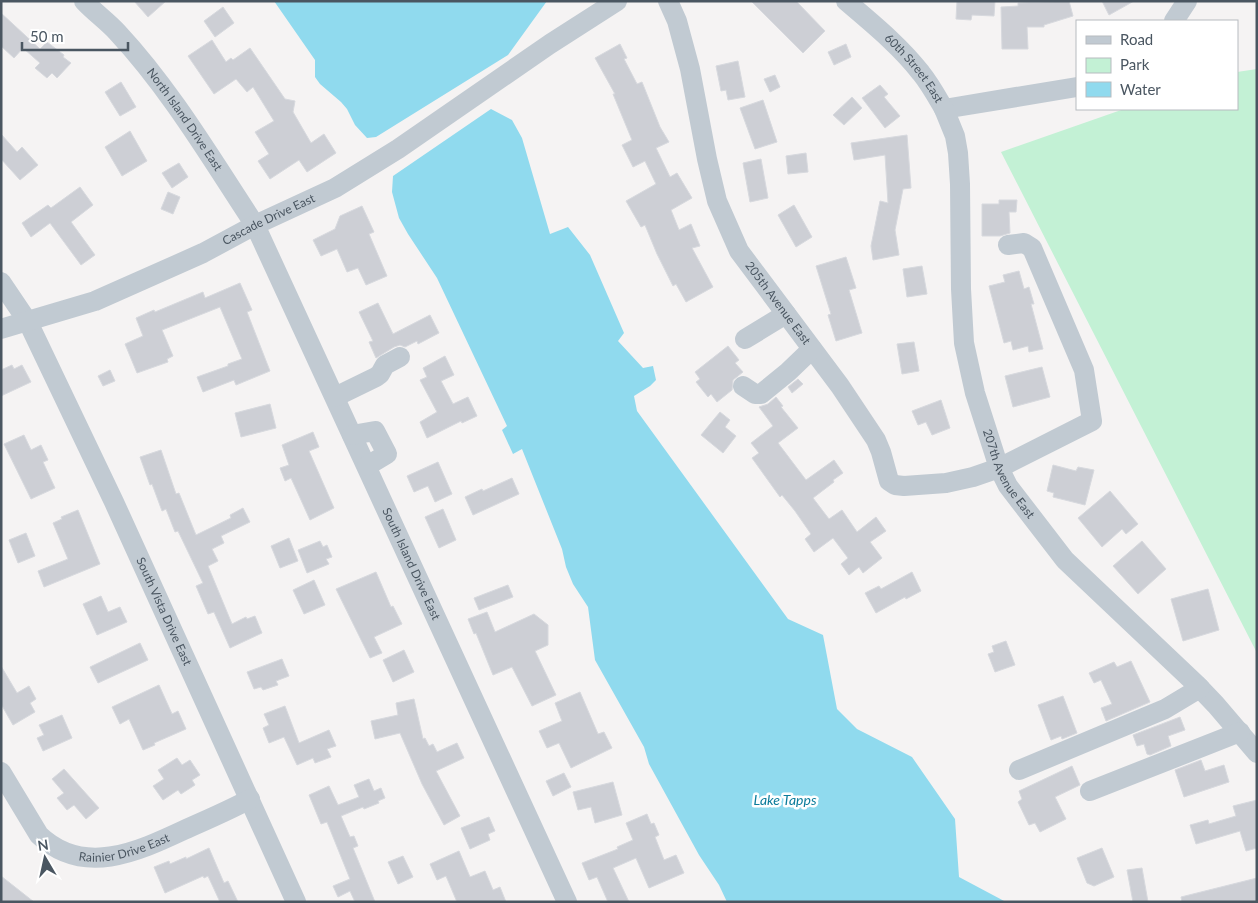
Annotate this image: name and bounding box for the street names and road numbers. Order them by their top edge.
street label: 60th Street East [882,30,947,106]
street label: North Island Drive East [144,65,226,174]
street label: Cascade Drive East [220,190,318,248]
street label: 205th Avenue East [742,258,815,348]
street label: 207th Avenue East [980,427,1039,522]
street label: South Island Drive East [379,505,444,623]
street label: South Vista Drive East [133,555,196,668]
street label: Rainier Drive East [78,829,172,865]

